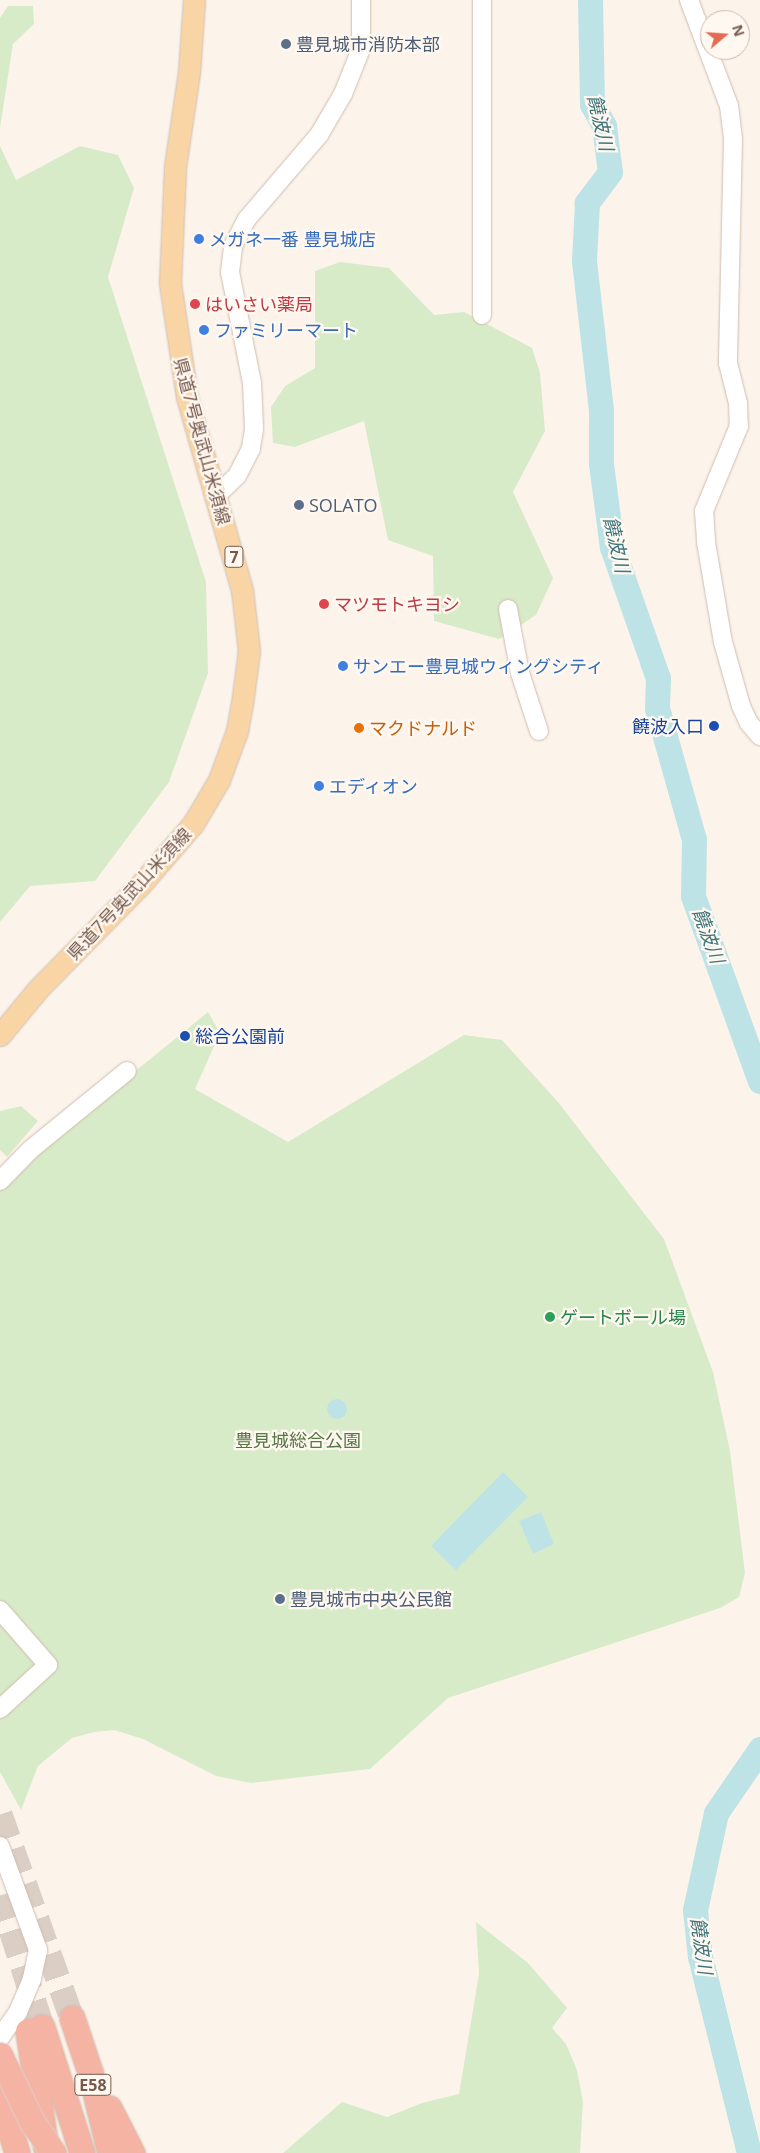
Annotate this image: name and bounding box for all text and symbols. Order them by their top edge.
north arrow [700,10,750,60]
text: N [728,22,750,39]
place label: 豊見城市消防本部 [296,33,440,55]
marker: 豊見城市消防本部 [280,38,292,50]
water label: 饒波川 [582,93,618,153]
place label: メガネ一番 豊見城店 [209,228,376,250]
marker: メガネ一番 豊見城店 [193,233,205,245]
place label: はいさい薬局 [205,293,313,315]
marker: はいさい薬局 [189,298,201,310]
place label: ファミリーマート [214,319,358,341]
marker: ファミリーマート [198,324,210,336]
street label: 県道7号奥武山米須線 [169,355,235,527]
place label: SOLATO [309,494,378,516]
marker: SOLATO [293,499,305,511]
water label: 饒波川 [598,515,634,575]
road number: 7 [224,544,244,570]
place label: マツモトキヨシ [334,593,460,615]
marker: マツモトキヨシ [318,598,330,610]
place label: サンエー豊見城ウィングシティ [353,655,605,677]
marker: サンエー豊見城ウィングシティ [337,660,349,672]
place label: 饒波入口 [632,715,704,737]
place label: マクドナルド [369,717,477,739]
marker: 饒波入口 [708,720,720,732]
marker: マクドナルド [353,722,365,734]
place label: エディオン [329,775,419,797]
marker: エディオン [313,780,325,792]
street label: 県道7号奥武山米須線 [62,824,196,964]
water label: 饒波川 [688,905,728,967]
place label: 総合公園前 [195,1025,285,1047]
marker: 総合公園前 [179,1030,191,1042]
place label: ゲートボール場 [560,1306,686,1328]
marker: ゲートボール場 [544,1311,556,1323]
park label: 豊見城総合公園 [235,1429,361,1451]
place label: 豊見城市中央公民館 [290,1588,452,1610]
marker: 豊見城市中央公民館 [274,1593,286,1605]
water label: 饒波川 [686,1916,716,1976]
road number: E58 [74,2072,112,2098]

